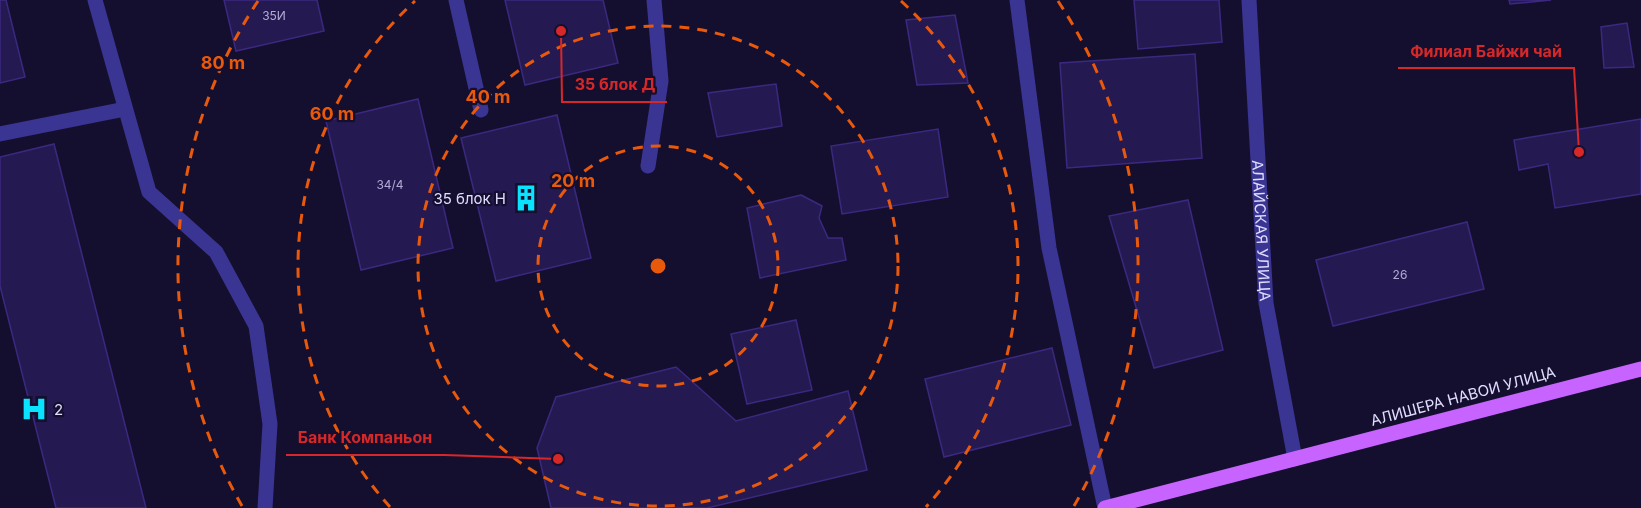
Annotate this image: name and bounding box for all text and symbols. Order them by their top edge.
house number: 35И [262,8,286,23]
callout: Филиал Байжи чай [1398,34,1574,68]
text: Филиал Байжи чай [1410,41,1562,61]
text: 80 m [201,52,245,73]
callout: 35 блок Д [562,68,667,102]
text: 35 блок Д [575,74,655,94]
text: 40 m [466,86,511,107]
text: 60 m [310,103,354,124]
street label: АЛАЙСКАЯ УЛИЦА [1248,159,1275,302]
text: 20 m [551,170,595,191]
house number: 34/4 [376,177,404,192]
building icon: 35 блок Н [511,183,541,213]
place label: 35 блок Н [433,189,506,208]
centre of rings [648,256,668,276]
house number: 26 [1393,267,1407,282]
street label: АЛИШЕРА НАВОИ УЛИЦА [1368,362,1558,430]
hospital icon: 2 [19,394,49,424]
place label: 2 [54,400,63,419]
callout: Банк Компаньон [286,421,445,455]
text: Банк Компаньон [298,427,432,447]

